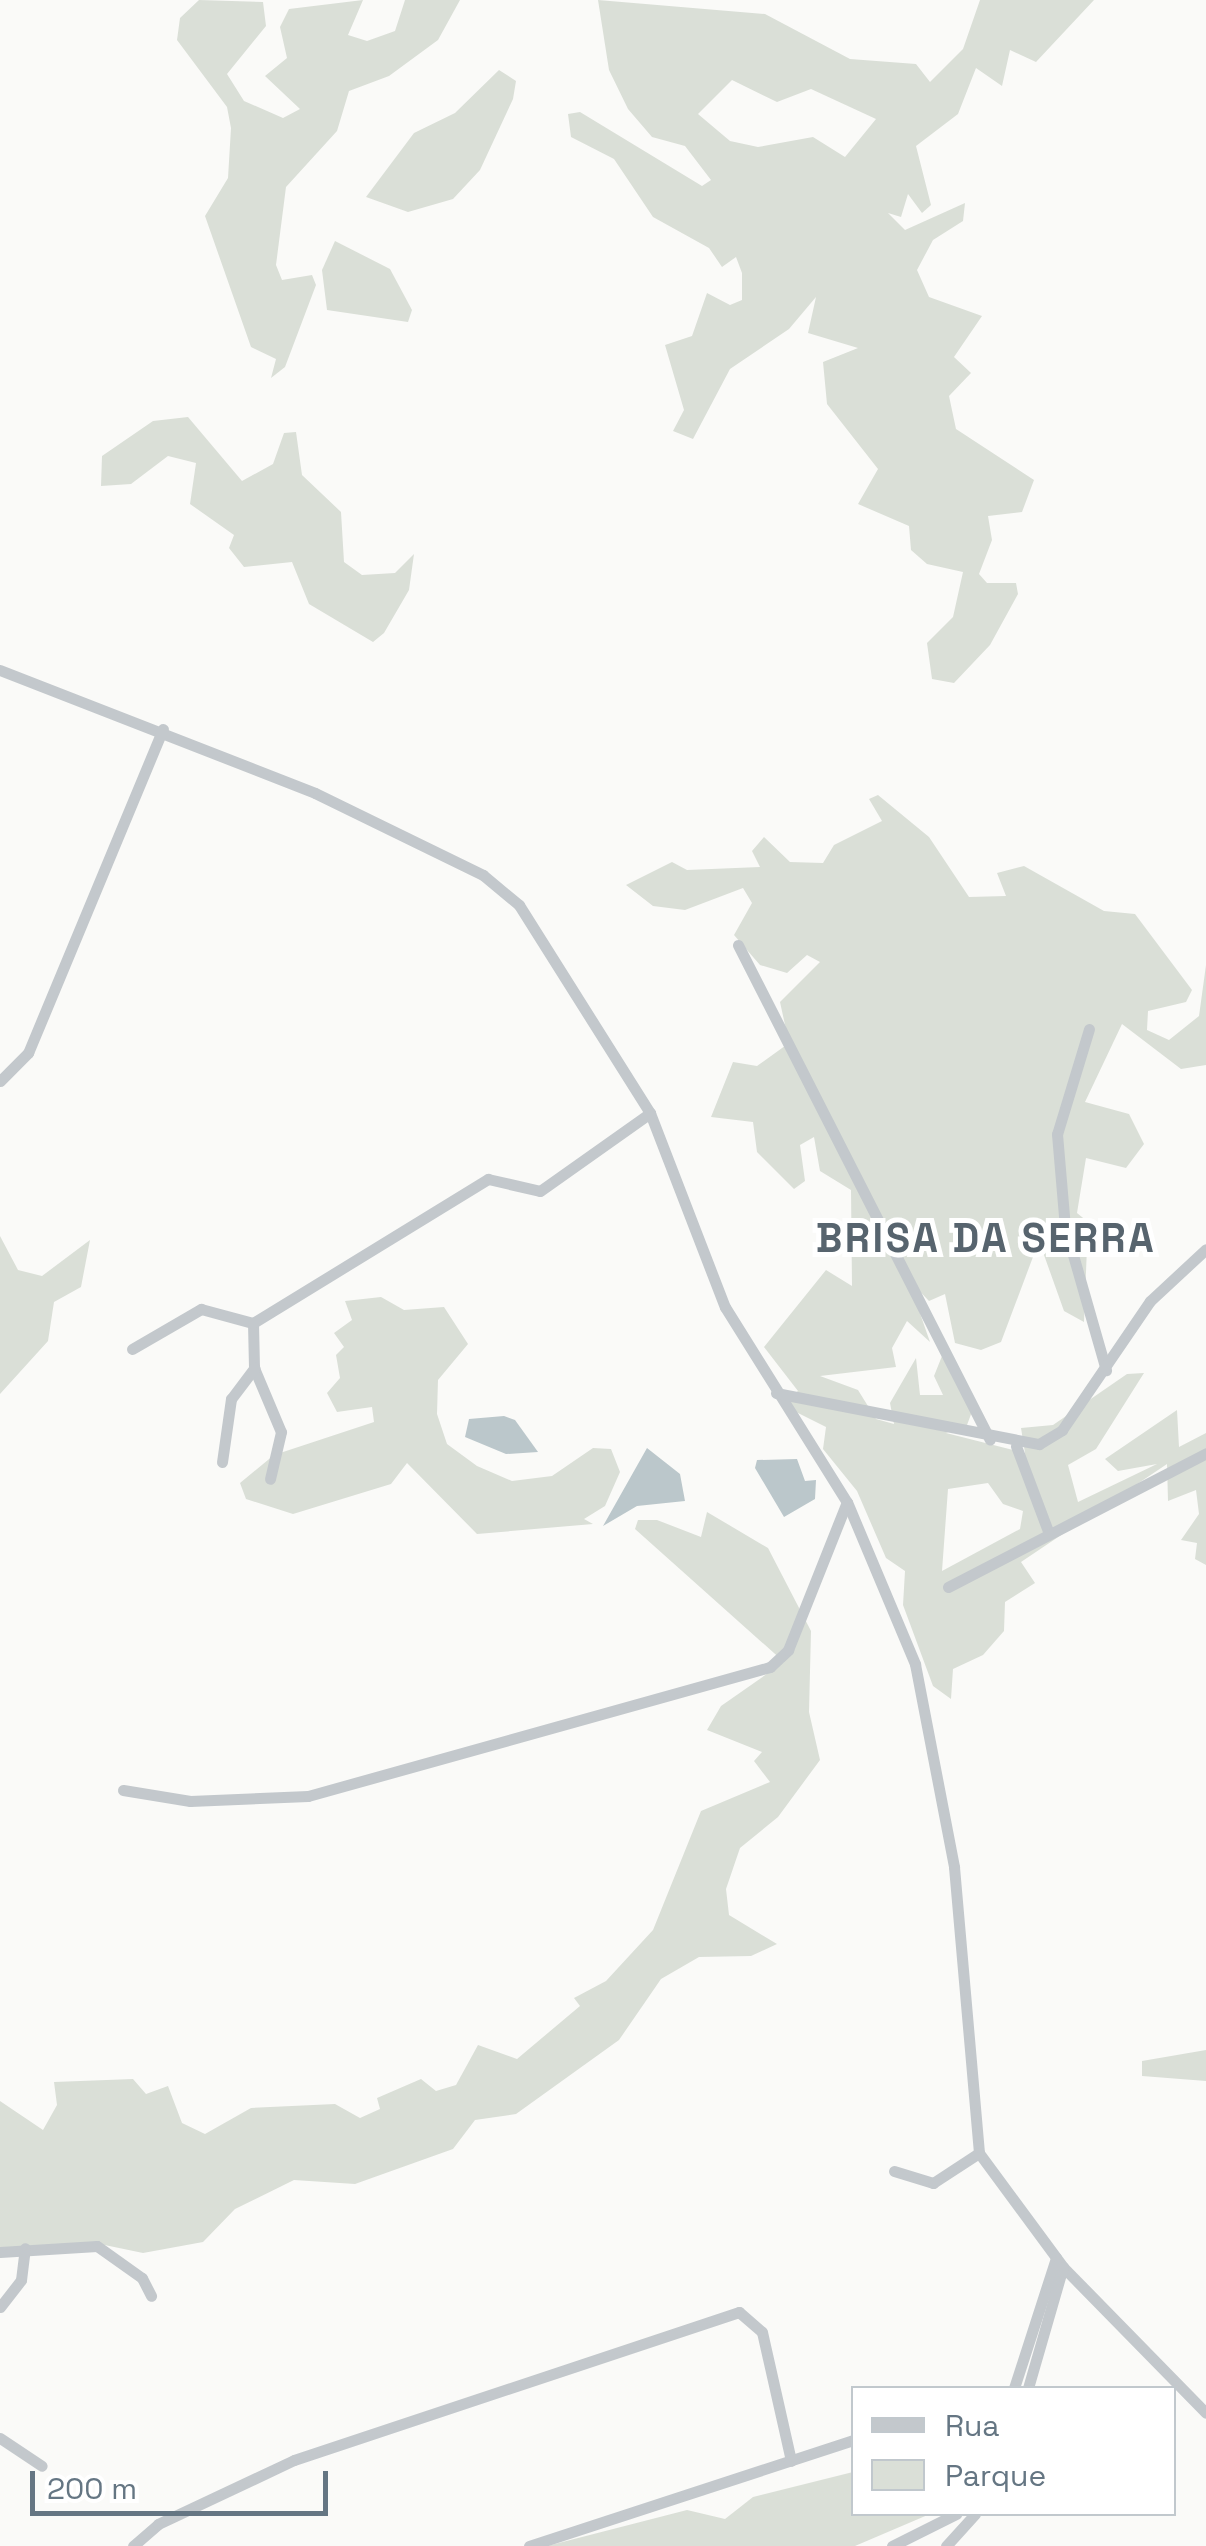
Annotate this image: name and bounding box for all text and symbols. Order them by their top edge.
district label: BRISA DA SERRA [815,1215,1157,1263]
legend [851,2386,1176,2516]
text: Rua [945,2406,1000,2445]
scale bar [35,2451,332,2513]
text: Parque [945,2456,1046,2495]
text: 200 m [47,2469,137,2508]

